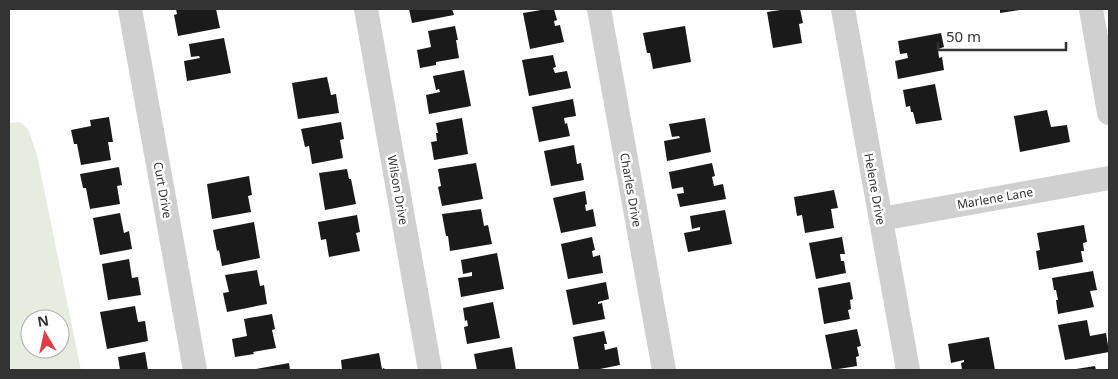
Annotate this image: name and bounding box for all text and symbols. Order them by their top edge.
scale bar [938,20,1066,52]
text: 50 m [946,26,981,46]
street label: Charles Drive [616,152,646,229]
street label: Helene Drive [860,152,890,226]
street label: Wilson Drive [384,154,413,226]
street label: Curt Drive [150,160,176,220]
street label: Marlene Lane [956,183,1035,213]
north arrow [20,309,70,359]
text: N [36,310,50,331]

